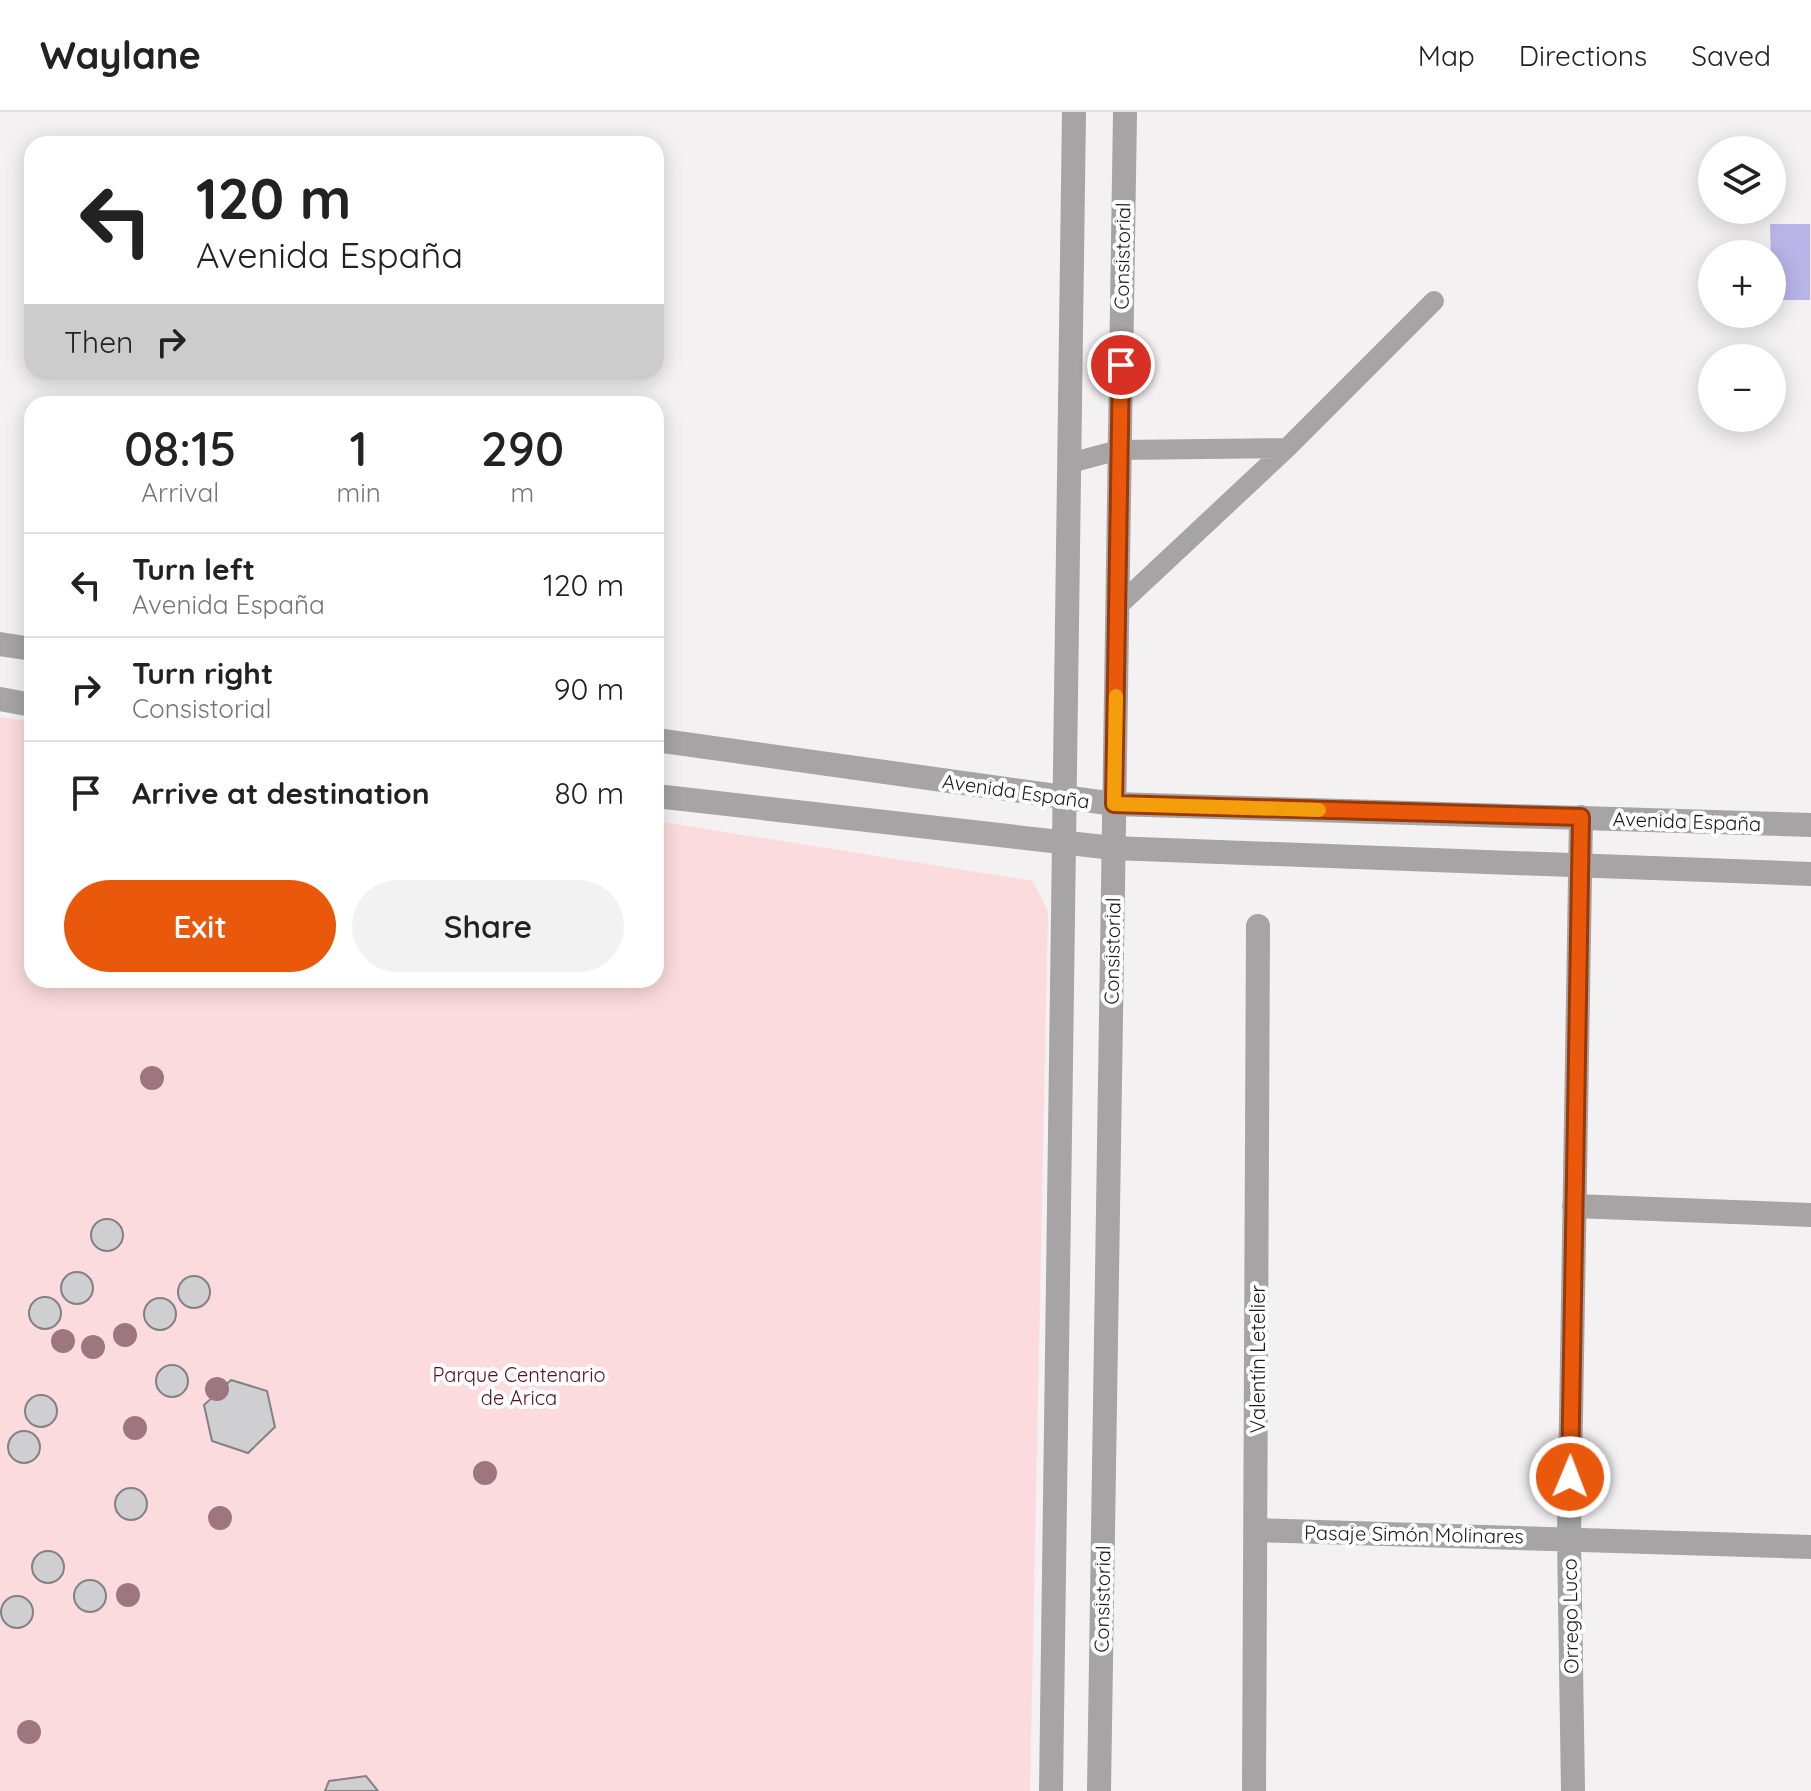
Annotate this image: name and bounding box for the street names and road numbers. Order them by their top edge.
street label: Consistorial [1109,202,1135,310]
street label: Avenida España [941,768,1091,814]
street label: Avenida España [1612,806,1762,836]
street label: Consistorial [1099,897,1125,1005]
street label: Valentín Letelier [1245,1285,1270,1433]
street label: Pasaje Simón Molinares [1304,1520,1524,1548]
street label: Consistorial [1089,1545,1115,1653]
street label: Orrego Luco [1556,1558,1584,1674]

